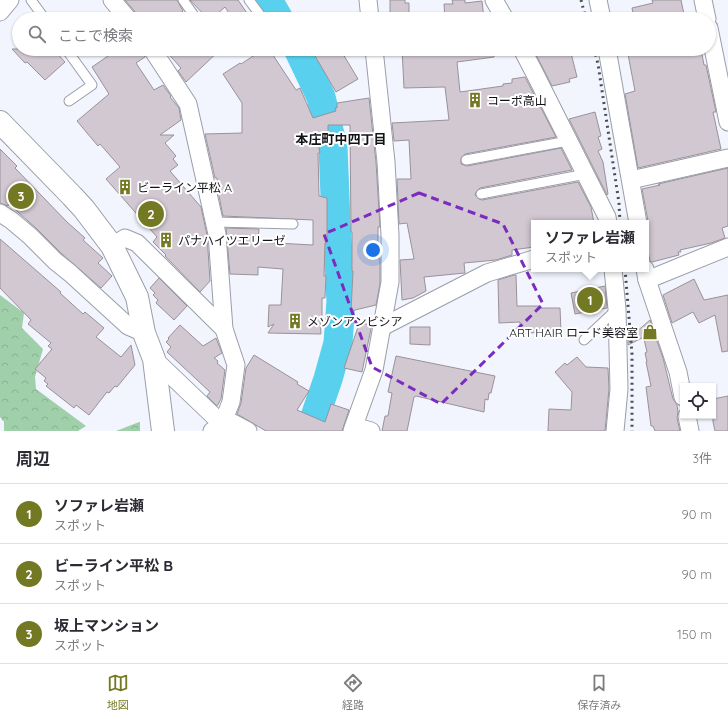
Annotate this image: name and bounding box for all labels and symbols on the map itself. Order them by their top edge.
building icon: コーポ高山 [466,91,484,109]
place label: コーポ高山 [487,93,547,108]
district label: 本庄町中四丁目 [295,131,387,147]
building icon: ビーライン平松 A [116,178,134,196]
place label: ビーライン平松 A [137,180,232,195]
pin: 3 [8,181,34,211]
pin: 2 [138,199,164,229]
building icon: パナハイツエリーゼ [157,231,175,249]
place label: パナハイツエリーゼ [178,233,286,248]
your location [363,240,383,260]
pin: 1 [577,285,603,315]
building icon: メゾンアンビシア [286,312,304,330]
place label: メゾンアンビシア [307,314,403,329]
shop icon: ART HAIR ロード美容室 [641,323,659,341]
place label: ART HAIR ロード美容室 [509,325,638,340]

